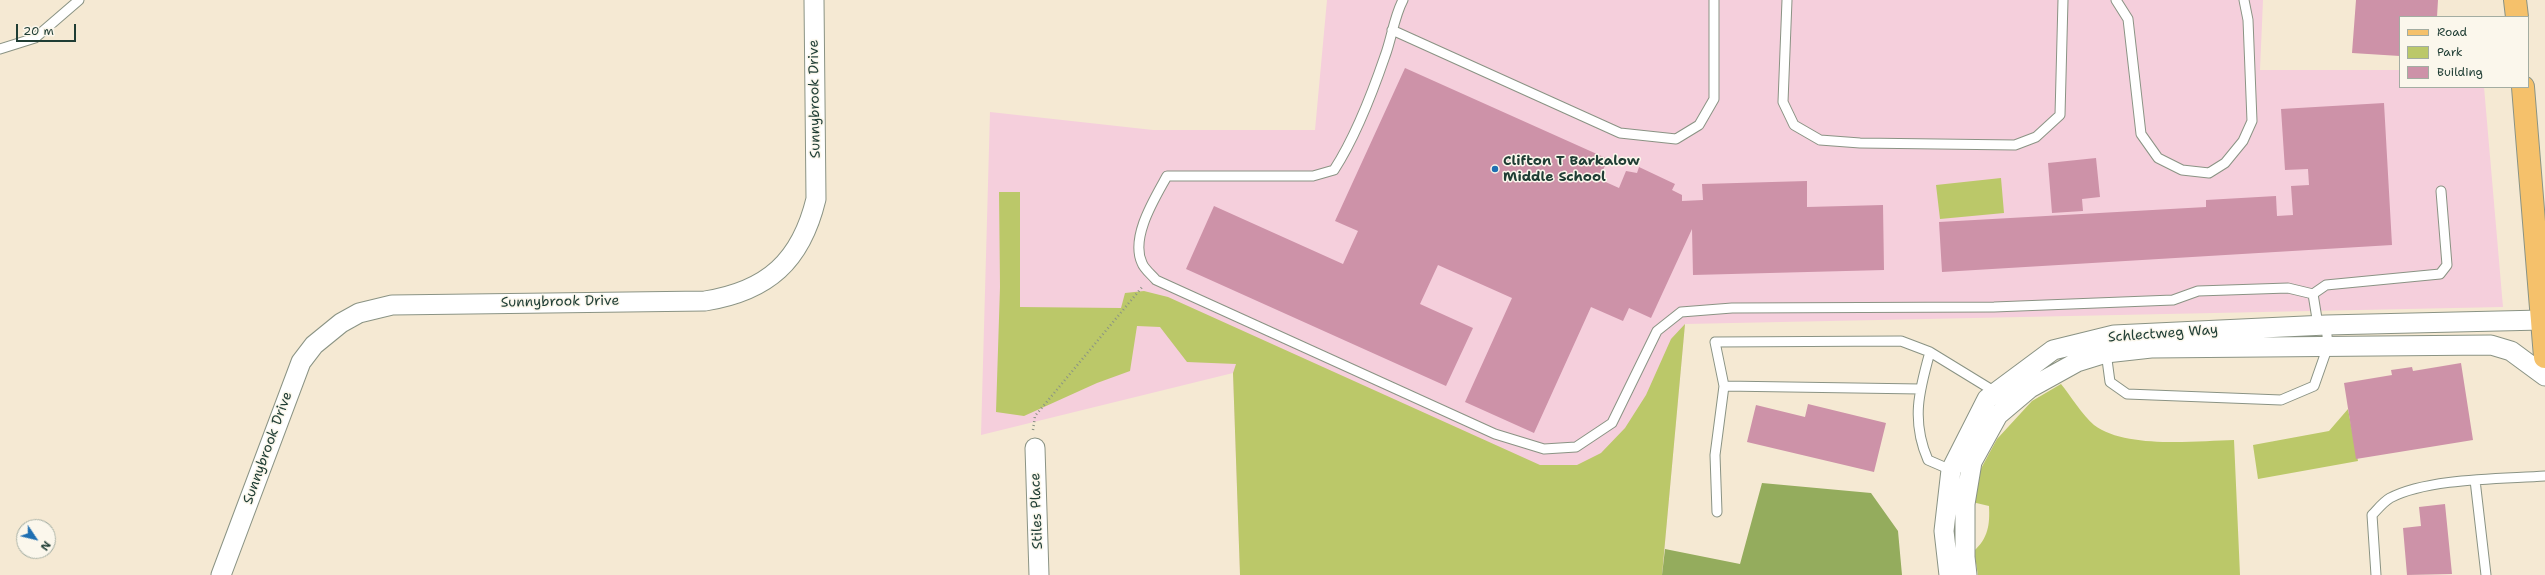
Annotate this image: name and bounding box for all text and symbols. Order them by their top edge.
scale bar [18,16,78,42]
legend [2399,16,2529,88]
text: 20 m [23,23,54,39]
text: Road [2437,24,2467,40]
street label: Sunnybrook Drive [806,40,824,158]
text: Park [2437,44,2463,60]
text: Building [2437,64,2483,80]
place label: Clifton T Barkalow Middle School [1503,153,1640,186]
marker: Clifton T Barkalow Middle School [1490,164,1500,174]
street label: Sunnybrook Drive [501,293,619,311]
street label: Schlectweg Way [2107,322,2219,346]
street label: Sunnybrook Drive [240,389,296,507]
street label: Stiles Place [1027,472,1047,550]
north arrow [16,519,56,559]
text: N [37,538,54,553]

